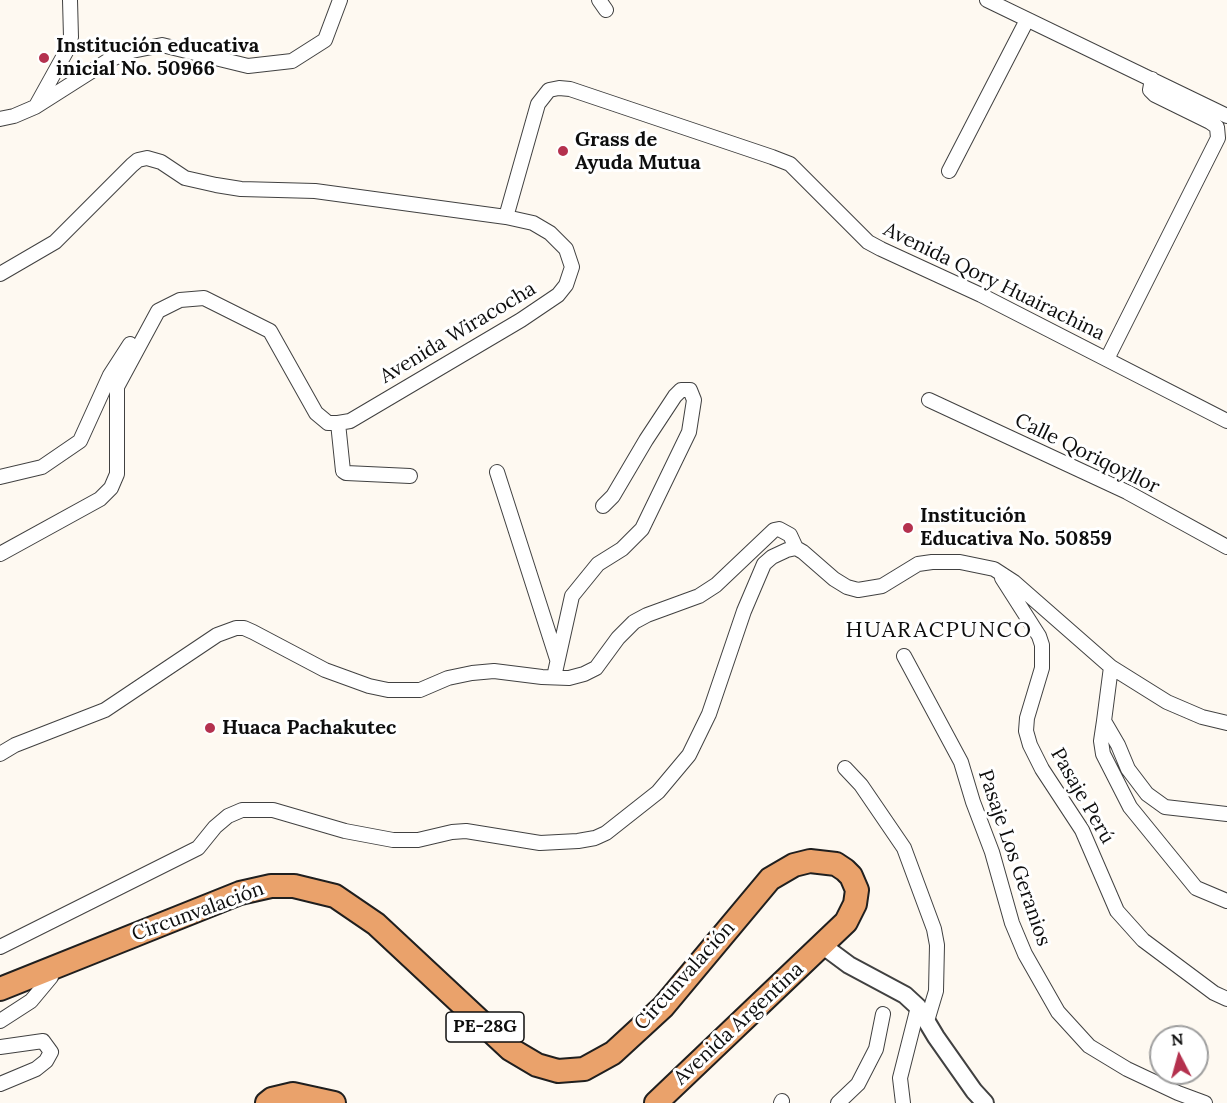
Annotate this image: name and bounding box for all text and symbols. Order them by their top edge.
place label: Institución educativa inicial No. 50966 [56,34,259,81]
marker: Institución educativa inicial No. 50966 [37,51,51,65]
place label: Grass de Ayuda Mutua [575,128,701,175]
marker: Grass de Ayuda Mutua [556,144,570,158]
street label: Avenida Qory Huairachina [879,218,1109,346]
street label: Avenida Wiracocha [376,277,540,389]
street label: Calle Qoriqoyllor [1011,409,1163,499]
place label: Institución Educativa No. 50859 [920,504,1112,551]
marker: Institución Educativa No. 50859 [901,521,915,535]
district label: HUARACPUNCO [846,618,1032,644]
place label: Huaca Pachakutec [222,716,396,740]
marker: Huaca Pachakutec [203,721,217,735]
street label: Pasaje Perú [1045,744,1119,848]
street label: Pasaje Los Geranios [973,767,1055,949]
street label: Circunvalación [129,877,267,947]
street label: Circunvalación [630,916,740,1036]
street label: Avenida Argentina [669,958,809,1090]
road number: PE-28G [446,1012,524,1042]
north arrow [1149,1025,1209,1085]
text: N [1170,1028,1185,1050]

